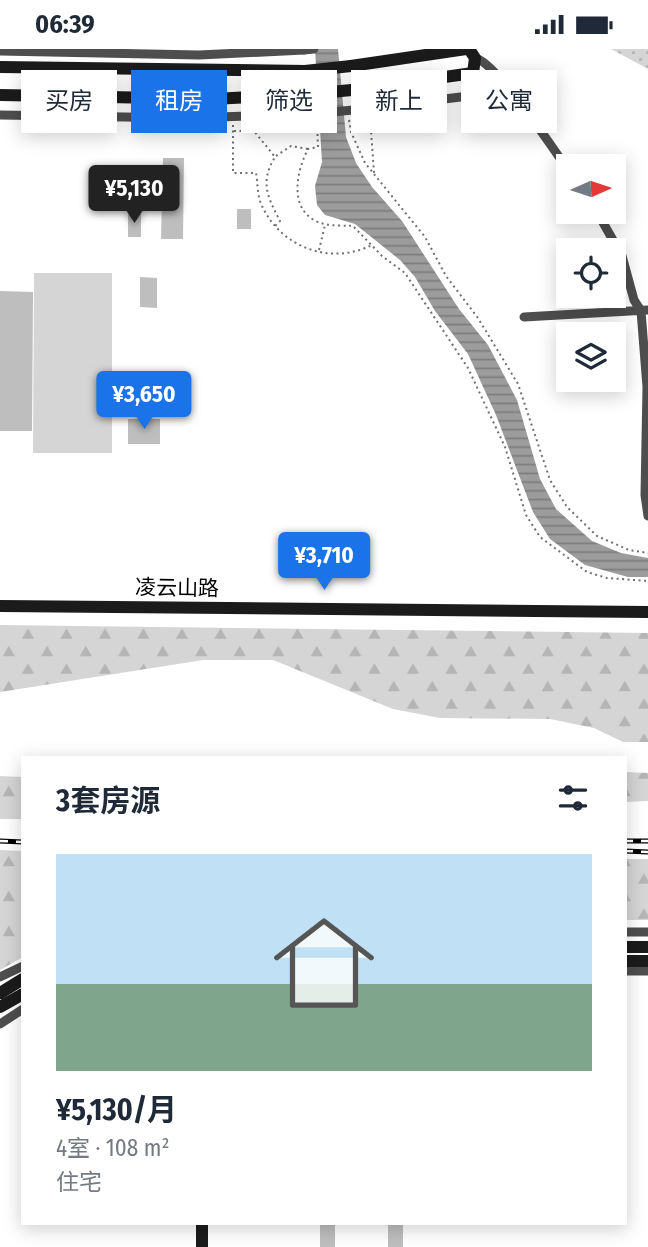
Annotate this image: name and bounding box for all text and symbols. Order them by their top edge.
text: 06:39 [35,9,95,40]
chip: 买房 [21,70,117,133]
chip: 租房 [131,70,227,133]
chip: 筛选 [241,70,337,133]
chip: 新上 [351,70,447,133]
chip: 公寓 [461,70,557,133]
north arrow [556,154,626,224]
map controls [556,154,626,392]
pin: ¥5,130 [77,165,191,225]
text: ¥5,130 [104,174,164,202]
button: locate [556,238,626,308]
button: layers [556,322,626,392]
pin: ¥3,650 [87,371,201,431]
text: ¥3,650 [112,380,176,408]
pin: ¥3,710 [267,533,381,592]
text: ¥3,710 [294,541,354,569]
street label: 凌云山路 [135,574,219,602]
icon: filters [554,779,592,817]
text: 3套房源 [56,783,160,819]
icon: home [261,900,387,1026]
text: ¥5,130/月 [56,1092,177,1128]
text: 4室 · 108 m² [56,1134,170,1162]
text: 住宅 [56,1168,102,1196]

